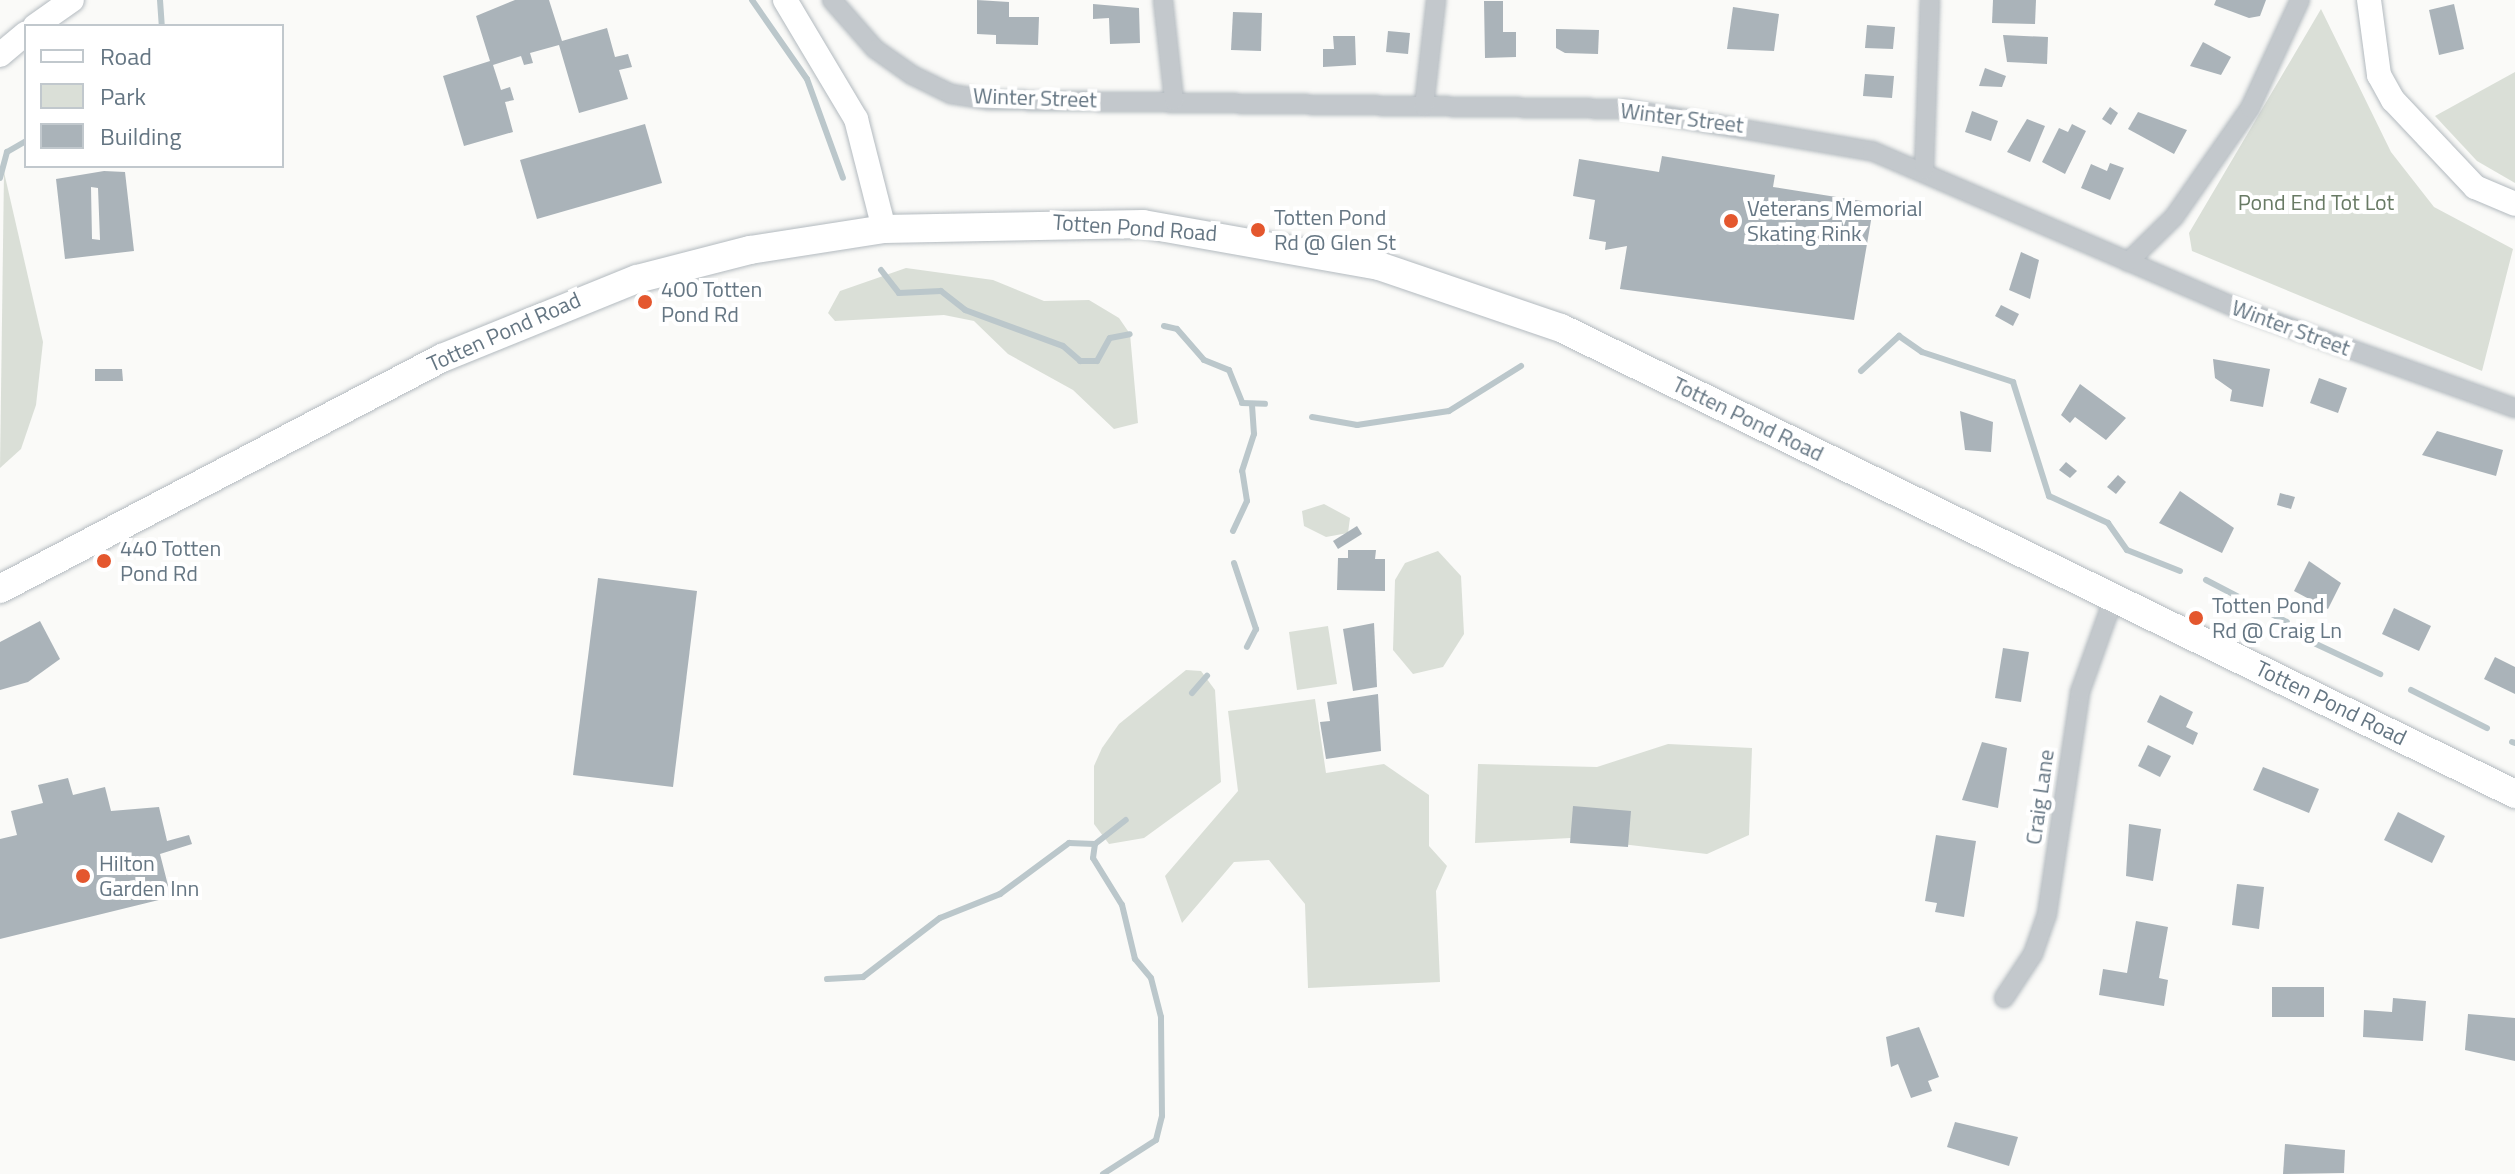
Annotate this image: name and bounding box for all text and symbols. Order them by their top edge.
legend [24,24,284,168]
text: Road [100,38,152,74]
text: Park [100,78,146,114]
street label: Winter Street [973,83,1097,113]
street label: Winter Street [1619,97,1745,139]
text: Building [100,118,182,154]
park label: Pond End Tot Lot [2238,190,2394,216]
place label: Veterans Memorial Skating Rink [1747,195,1923,246]
place label: Totten Pond Rd @ Glen St [1274,204,1396,256]
street label: Totten Pond Road [1052,209,1218,247]
marker: Veterans Memorial Skating Rink [1722,212,1740,230]
marker: Totten Pond Rd @ Glen St [1249,221,1267,239]
place label: 400 Totten Pond Rd [661,276,762,328]
street label: Totten Pond Road [423,286,585,378]
marker: 400 Totten Pond Rd [636,293,654,311]
street label: Winter Street [2228,294,2354,362]
street label: Totten Pond Road [1668,371,1828,467]
place label: 440 Totten Pond Rd [120,535,221,586]
marker: 440 Totten Pond Rd [95,552,113,570]
place label: Totten Pond Rd @ Craig Ln [2212,592,2342,644]
marker: Totten Pond Rd @ Craig Ln [2187,609,2205,627]
street label: Totten Pond Road [2251,655,2411,751]
street label: Craig Lane [2020,748,2060,846]
place label: Hilton Garden Inn [99,850,199,902]
marker: Hilton Garden Inn [74,867,92,885]

